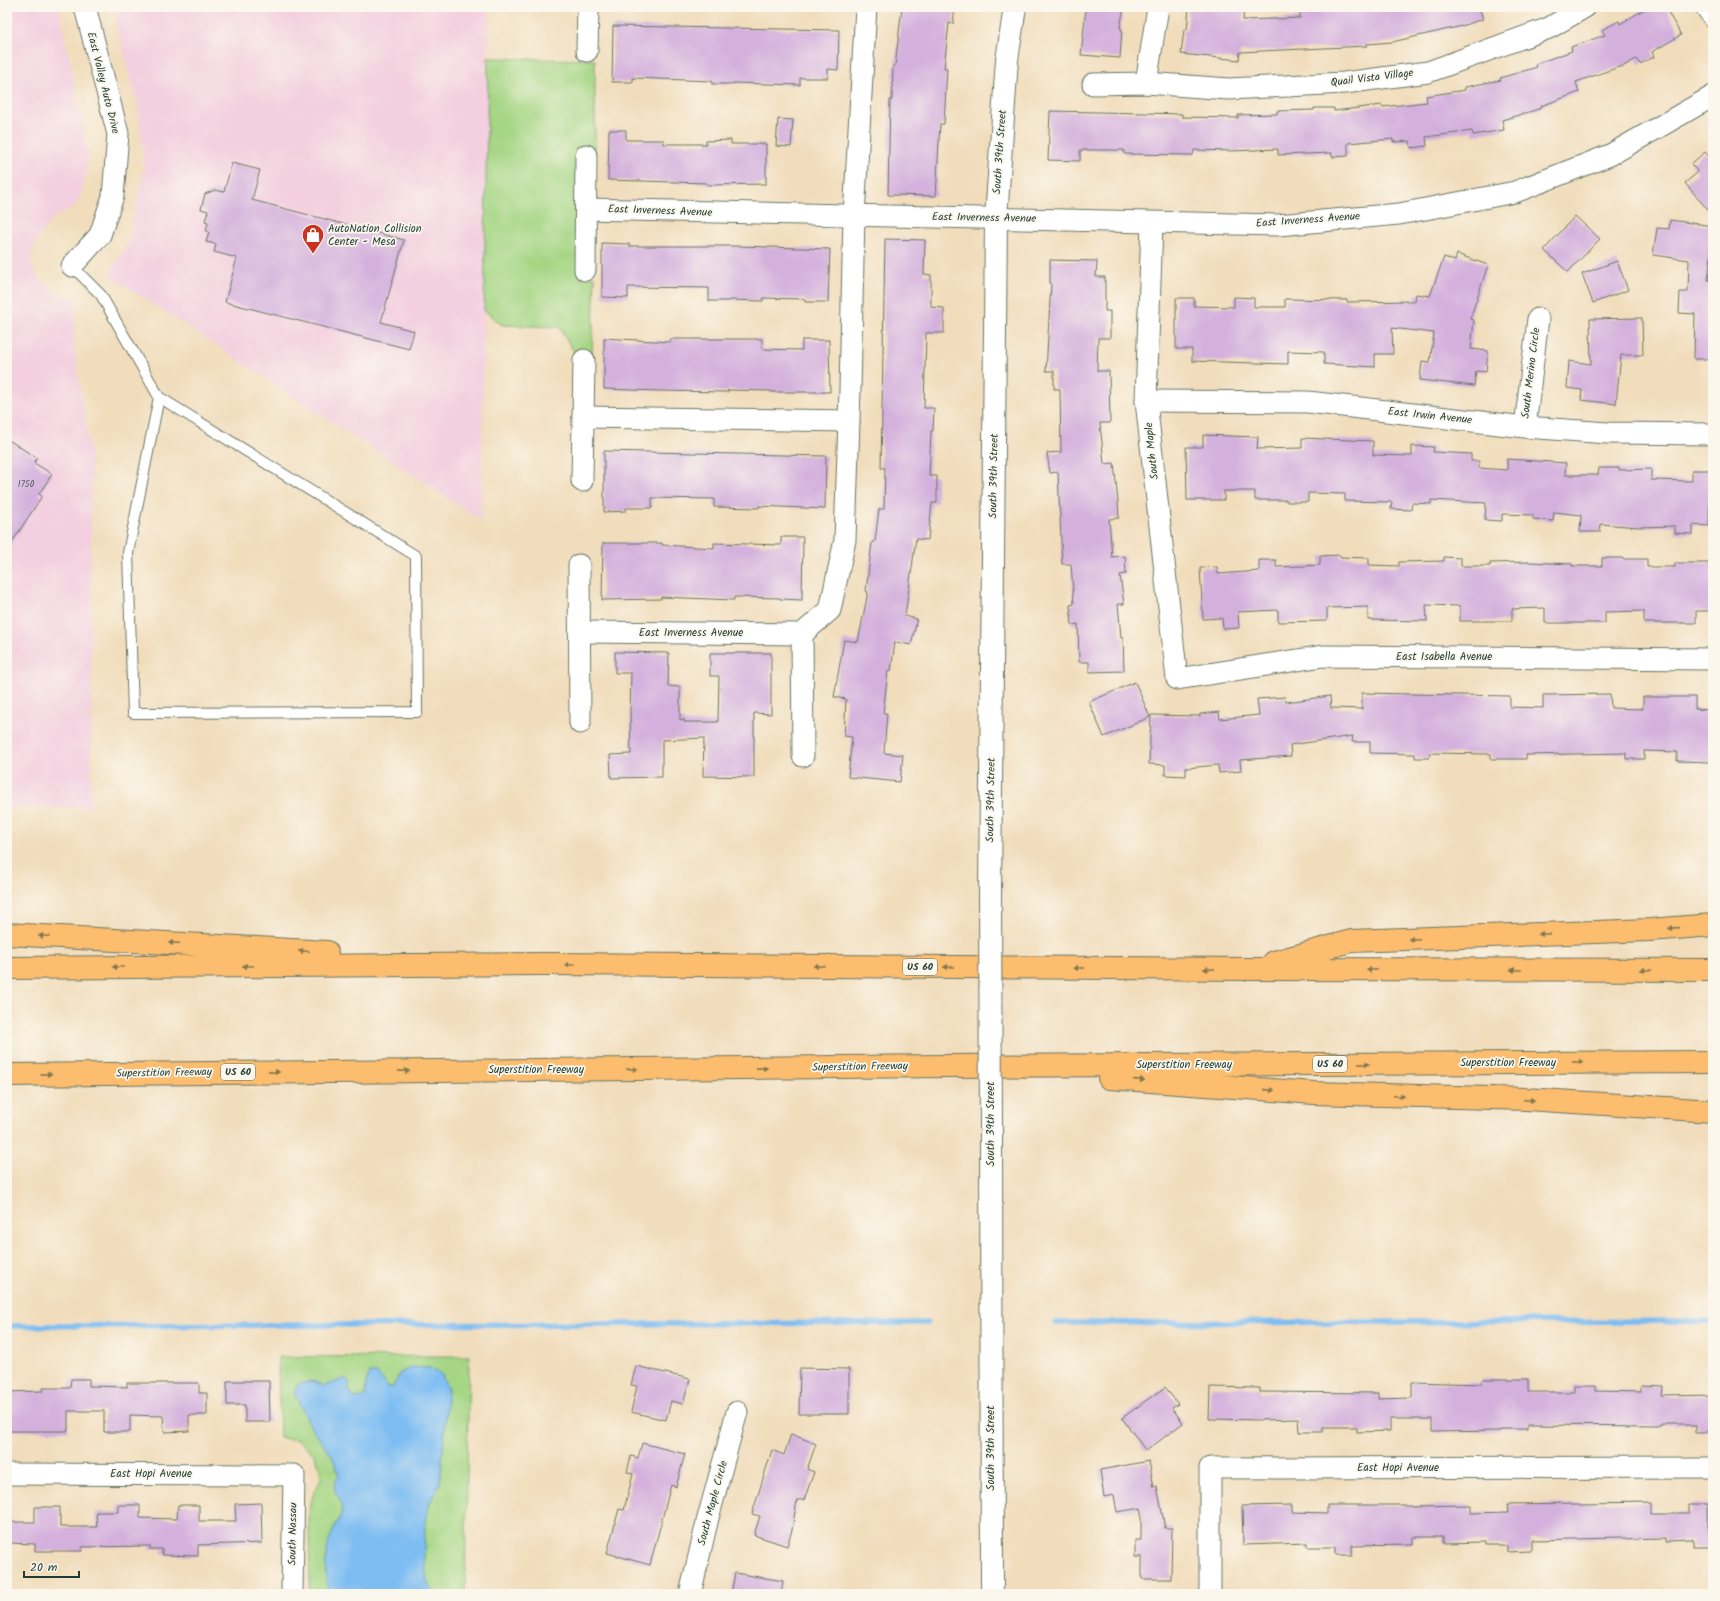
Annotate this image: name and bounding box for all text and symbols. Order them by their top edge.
street label: East Valley Auto Drive [82,30,124,136]
street label: Quail Vista Village [1330,64,1415,92]
street label: South 39th Street [988,108,1012,195]
street label: East Inverness Avenue [607,200,713,222]
street label: East Inverness Avenue [1255,207,1361,233]
street label: East Inverness Avenue [932,208,1036,228]
place label: AutoNation Collision Center - Mesa [328,220,422,251]
shop icon: AutoNation Collision Center - Mesa [300,222,326,255]
street label: South Merino Circle [1517,327,1545,419]
street label: East Irwin Avenue [1387,403,1473,429]
street label: South Maple [1140,421,1164,480]
street label: South 39th Street [984,433,1004,519]
house number: 1750 [18,477,35,492]
street label: East Inverness Avenue [639,624,743,642]
street label: East Isabella Avenue [1396,648,1492,666]
street label: South 39th Street [981,757,1001,843]
one-way arrow [1668,925,1680,932]
one-way arrow [1537,931,1550,937]
one-way arrow [38,932,50,939]
one-way arrow [1408,935,1420,942]
one-way arrow [168,940,180,947]
one-way arrow [298,947,310,954]
road number: US 60 [903,959,937,975]
one-way arrow [563,962,576,968]
one-way arrow [241,963,254,969]
one-way arrow [812,963,825,969]
one-way arrow [111,964,124,970]
one-way arrow [942,964,955,970]
one-way arrow [1072,965,1085,971]
one-way arrow [1202,966,1215,972]
one-way arrow [1365,967,1378,973]
one-way arrow [1509,967,1522,973]
one-way arrow [1639,967,1652,973]
street label: Superstition Freeway [1460,1054,1557,1072]
street label: Superstition Freeway [1136,1056,1233,1074]
road number: US 60 [1313,1056,1347,1072]
street label: Superstition Freeway [812,1057,909,1077]
one-way arrow [1572,1059,1585,1065]
street label: Superstition Freeway [488,1061,585,1079]
one-way arrow [1358,1061,1371,1067]
street label: Superstition Freeway [116,1063,213,1083]
road number: US 60 [221,1064,255,1080]
one-way arrow [756,1065,769,1071]
one-way arrow [626,1066,639,1072]
one-way arrow [398,1068,411,1074]
one-way arrow [268,1069,281,1075]
one-way arrow [40,1071,53,1077]
one-way arrow [1133,1077,1145,1084]
street label: South 39th Street [982,1081,1000,1166]
one-way arrow [1263,1086,1275,1093]
one-way arrow [1393,1092,1405,1099]
one-way arrow [1523,1096,1535,1103]
street label: South 39th Street [982,1405,1000,1490]
street label: South Maple Circle [693,1458,733,1547]
street label: East Hopi Avenue [1357,1459,1439,1477]
street label: East Hopi Avenue [110,1465,192,1483]
street label: South Nassau [283,1502,303,1566]
scale bar [24,1553,79,1579]
text: 20 m [30,1558,58,1577]

